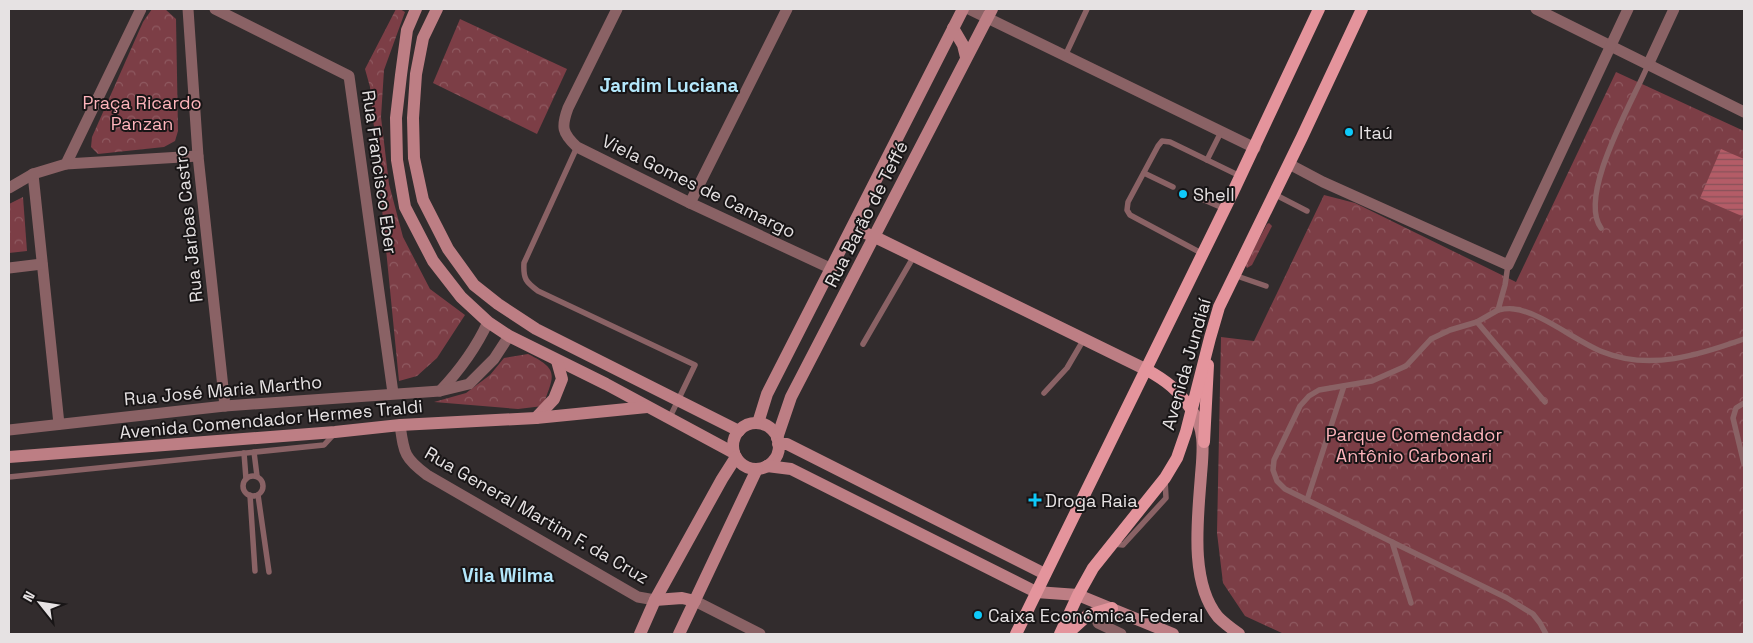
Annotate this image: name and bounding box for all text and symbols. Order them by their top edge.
district label: Jardim Luciana [599,73,739,98]
street label: Rua Francisco Eber [357,89,403,256]
park label: Praça Ricardo Panzan [82,91,202,135]
place label: Itaú [1359,121,1393,144]
marker: Itaú [1343,126,1355,138]
street label: Viela Gomes de Camargo [598,129,800,243]
street label: Rua Barão de Teffé [819,137,913,291]
street label: Rua Jarbas Castro [168,144,208,304]
place label: Shell [1193,183,1235,206]
marker: Shell [1177,188,1189,200]
street label: Avenida Jundiaí [1156,295,1216,433]
street label: Rua José Maria Martho [123,370,323,410]
street label: Avenida Comendador Hermes Traldi [118,394,424,444]
park label: Parque Comendador Antônio Carbonari [1326,423,1502,467]
street label: Rua General Martim F. da Cruz [421,441,653,589]
place label: Droga Raia [1045,489,1138,512]
marker: Droga Raia [1029,494,1041,506]
district label: Vila Wilma [462,563,554,588]
north arrow [15,578,65,628]
text: N [19,588,39,605]
place label: Caixa Econômica Federal [988,604,1203,627]
marker: Caixa Econômica Federal [972,609,984,621]

